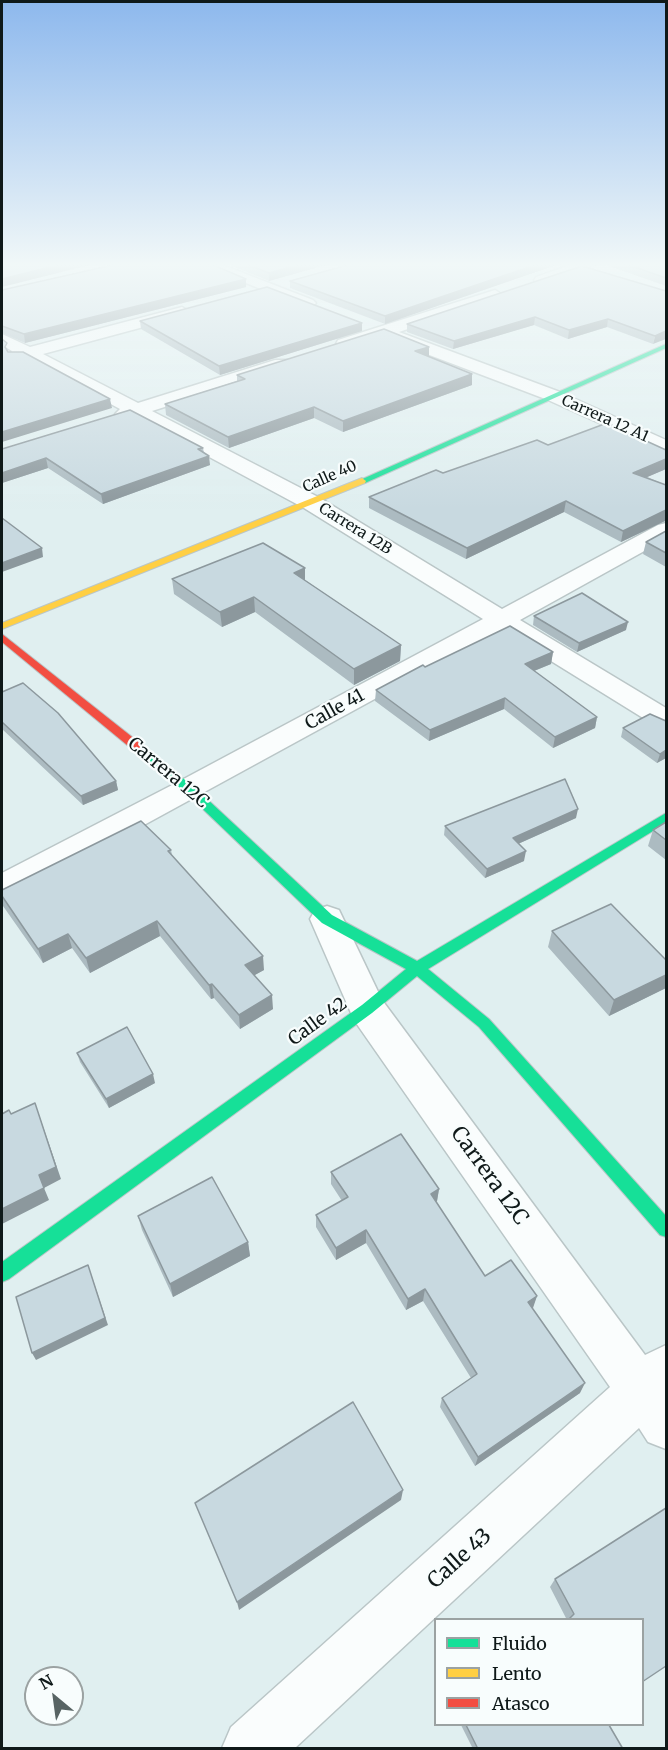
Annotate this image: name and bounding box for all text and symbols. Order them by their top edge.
street label: Carrera 12 A1 [559,392,651,446]
street label: Calle 40 [300,457,360,497]
street label: Carrera 12B [315,499,395,559]
street label: Calle 41 [302,685,368,735]
street label: Carrera 12C [123,733,213,813]
street label: Calle 42 [284,993,352,1051]
street label: Carrera 12C [445,1122,533,1230]
street label: Calle 43 [423,1524,497,1594]
legend [434,1618,644,1726]
text: Fluido [492,1632,547,1655]
text: Lento [492,1662,542,1685]
north arrow [24,1666,84,1726]
text: N [36,1670,57,1694]
text: Atasco [492,1692,550,1715]

